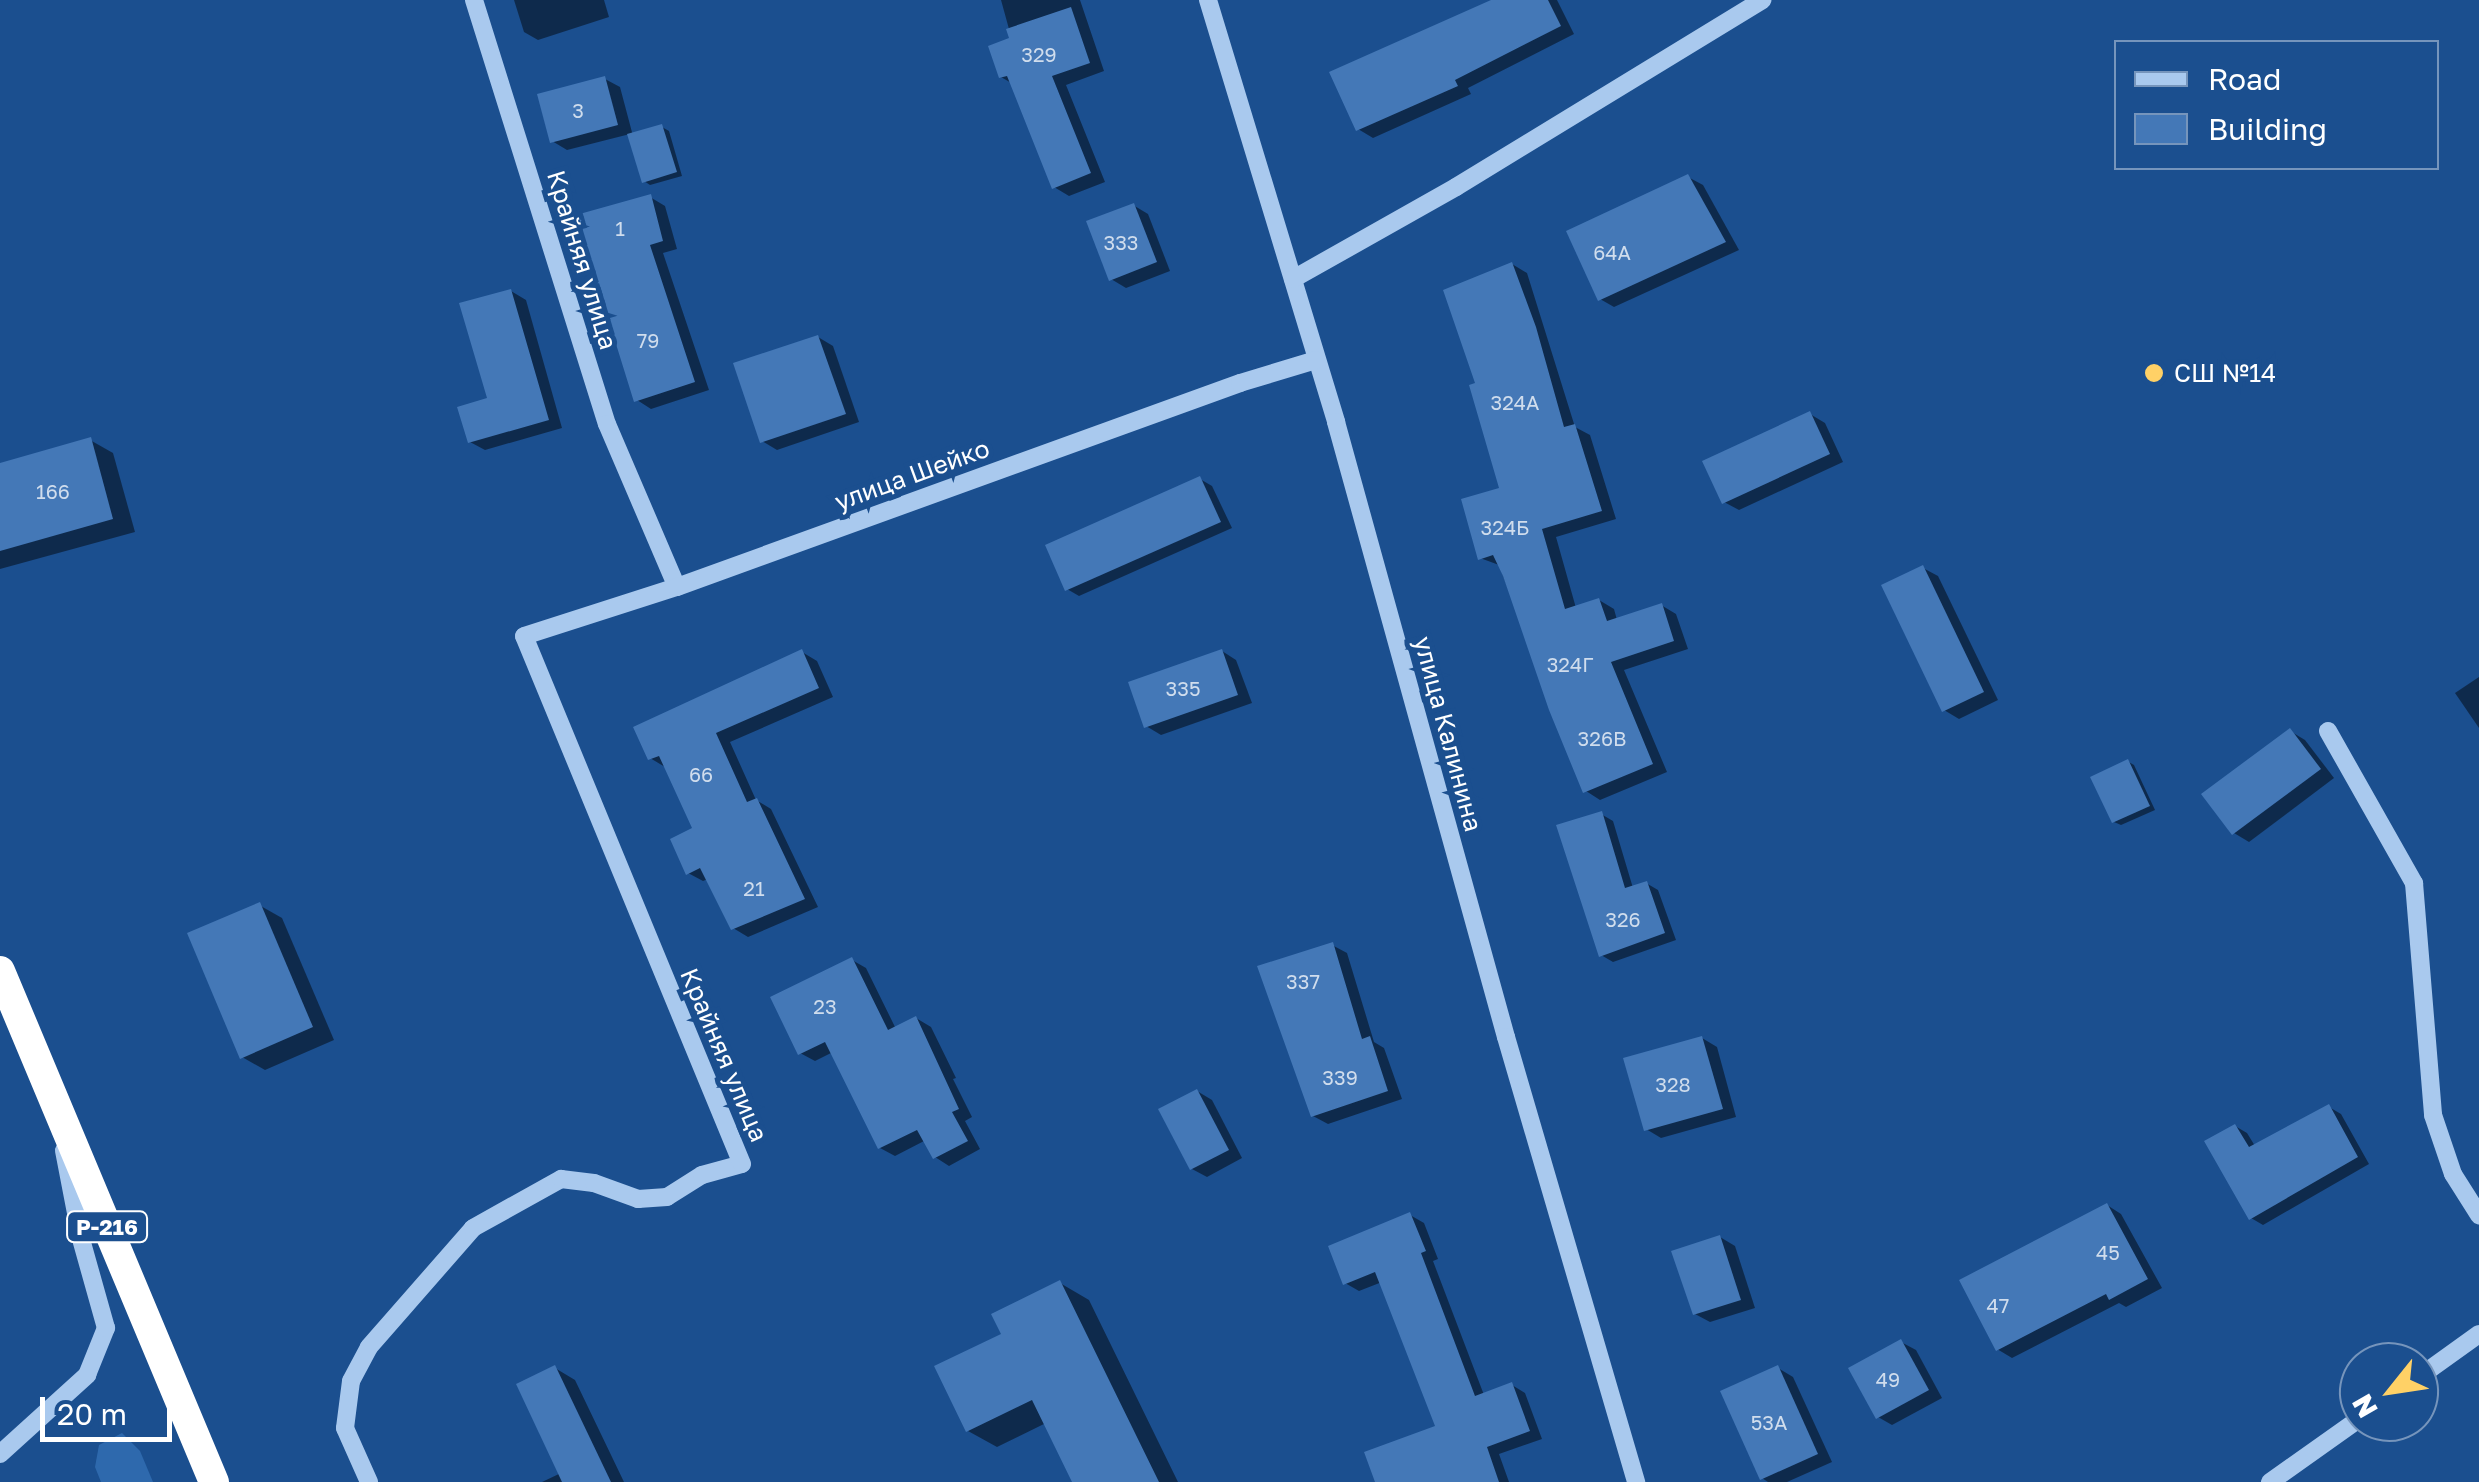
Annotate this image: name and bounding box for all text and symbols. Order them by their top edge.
legend [2114,40,2439,170]
house number: 329 [1021,42,1057,66]
text: Road [2208,61,2282,97]
house number: 3 [572,98,584,122]
text: Building [2208,111,2327,147]
street label: Крайняя улица [541,167,623,353]
house number: 1 [615,216,625,240]
house number: 333 [1103,230,1139,254]
house number: 64А [1593,240,1631,264]
house number: 79 [637,328,659,352]
place label: СШ №14 [2174,358,2276,388]
marker: СШ №14 [2143,362,2165,384]
house number: 324А [1491,390,1539,414]
street label: улица Шейко [831,433,993,517]
house number: 166 [36,479,70,503]
house number: 324Б [1481,515,1529,539]
street label: улица Калинина [1408,633,1488,835]
house number: 324Г [1547,652,1593,676]
house number: 335 [1166,676,1200,700]
house number: 326В [1578,726,1626,750]
house number: 66 [689,762,713,786]
house number: 21 [743,876,765,900]
house number: 326 [1605,907,1641,931]
street label: Крайняя улица [674,964,774,1146]
house number: 337 [1286,969,1320,993]
house number: 23 [813,994,837,1018]
house number: 339 [1322,1065,1358,1089]
house number: 328 [1655,1072,1691,1096]
road number: Р-216 [64,1210,150,1244]
house number: 45 [2096,1240,2120,1264]
house number: 47 [1987,1293,2009,1317]
north arrow [2339,1342,2439,1442]
house number: 49 [1876,1367,1900,1391]
scale bar [45,1377,178,1439]
text: N [2345,1389,2384,1424]
text: 20 m [57,1396,127,1432]
house number: 53А [1751,1410,1787,1434]

